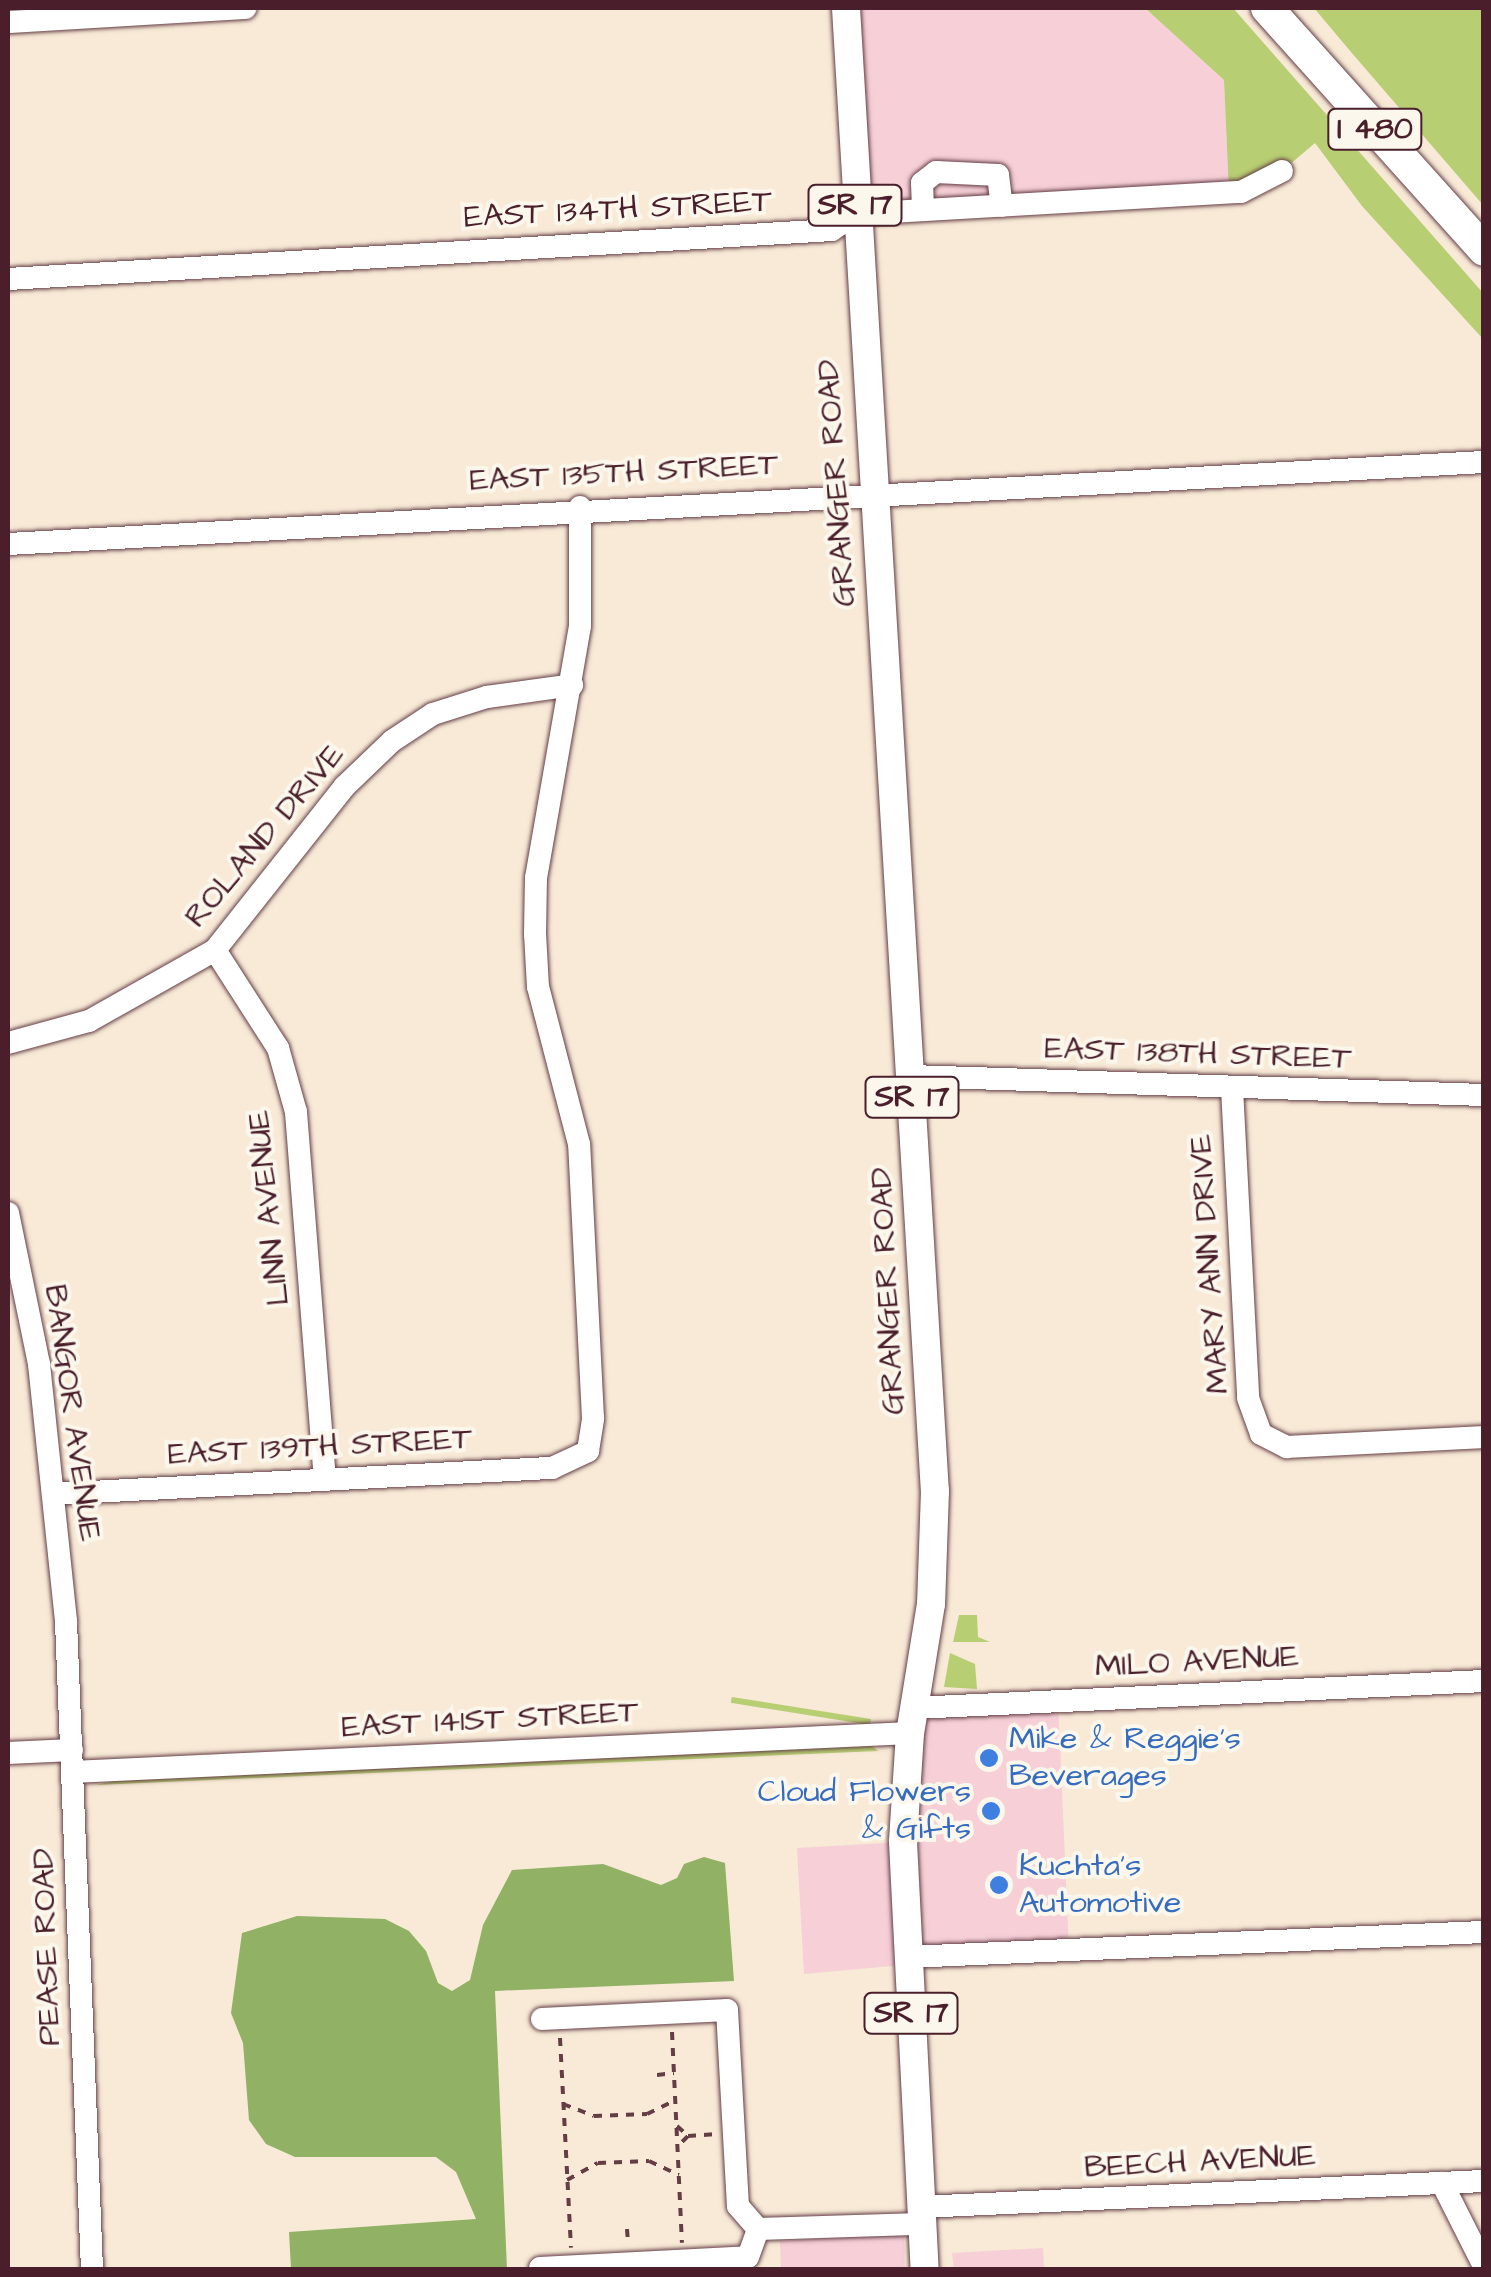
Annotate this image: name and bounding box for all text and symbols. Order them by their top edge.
road number: I 480 [1325,104,1425,154]
road number: SR 17 [808,180,902,230]
street label: EAST 134TH STREET [463,183,773,237]
street label: GRANGER ROAD [809,358,865,608]
street label: EAST 135TH STREET [469,446,779,500]
street label: ROLAND DRIVE [177,736,353,936]
street label: EAST 138TH STREET [1044,1029,1352,1079]
road number: SR 17 [864,1072,960,1122]
street label: LINN AVENUE [240,1108,298,1308]
street label: MARY ANN DRIVE [1182,1133,1238,1395]
street label: GRANGER ROAD [862,1166,914,1416]
street label: BANGOR AVENUE [35,1282,109,1544]
street label: EAST 139TH STREET [167,1420,473,1474]
street label: MILO AVENUE [1094,1637,1300,1687]
street label: EAST 141ST STREET [341,1693,639,1747]
place label: Mike & Reggie’s Beverages [1009,1721,1241,1796]
marker: Mike & Reggie’s Beverages [978,1747,1000,1769]
place label: Cloud Flowers & Gifts [758,1774,971,1849]
marker: Cloud Flowers & Gifts [980,1800,1002,1822]
street label: PEASE ROAD [24,1848,70,2046]
place label: Kuchta’s Automotive [1019,1848,1181,1923]
marker: Kuchta’s Automotive [988,1874,1010,1896]
road number: SR 17 [864,1988,958,2038]
street label: BEECH AVENUE [1083,2137,1317,2187]

